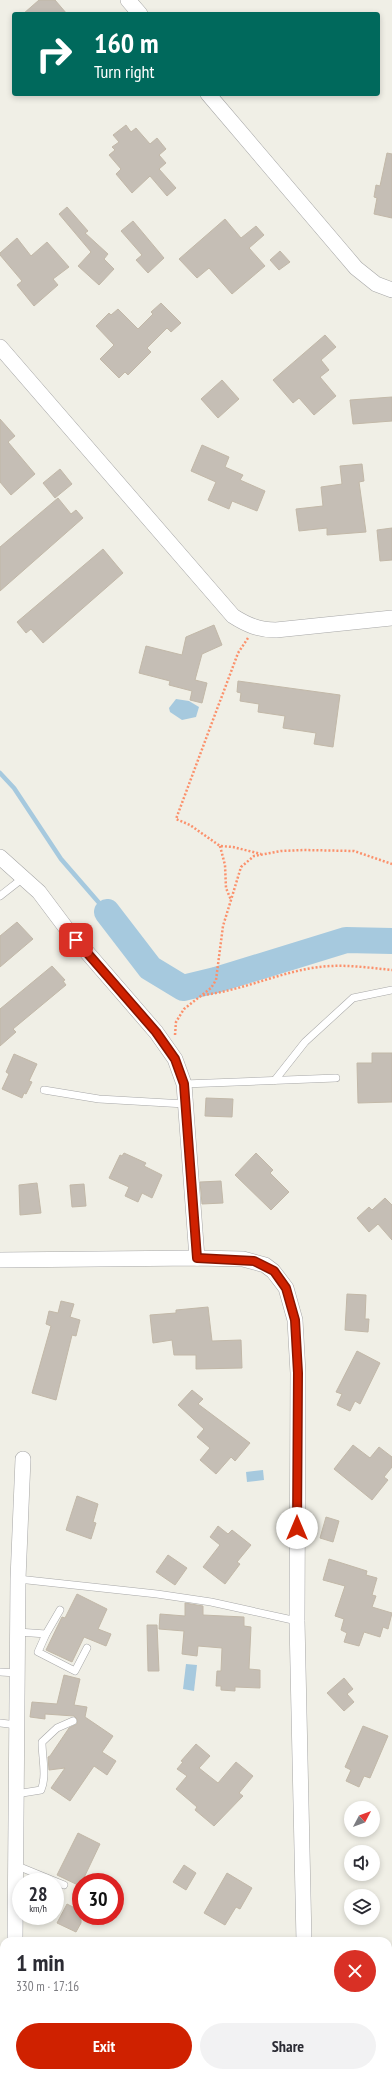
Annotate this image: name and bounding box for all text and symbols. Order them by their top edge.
text: 160 m [94,24,158,61]
icon: right [28,28,80,80]
text: Turn right [94,60,154,83]
pin [59,923,93,957]
icon: arrive [65,929,87,951]
position arrow [276,1507,318,1549]
north arrow [344,1801,380,1837]
map controls [344,1801,380,1925]
button: sound [344,1845,380,1881]
speed limit sign: 30 [72,1873,124,1925]
text: 28 [28,1881,48,1907]
button: layers [344,1889,380,1925]
text: km/h [29,1902,47,1915]
text: 1 min [16,1947,64,1978]
button: close [334,1950,376,1992]
text: 330 m · 17:16 [16,1978,79,1995]
button: Exit [16,2023,192,2069]
button: Share [200,2023,376,2069]

